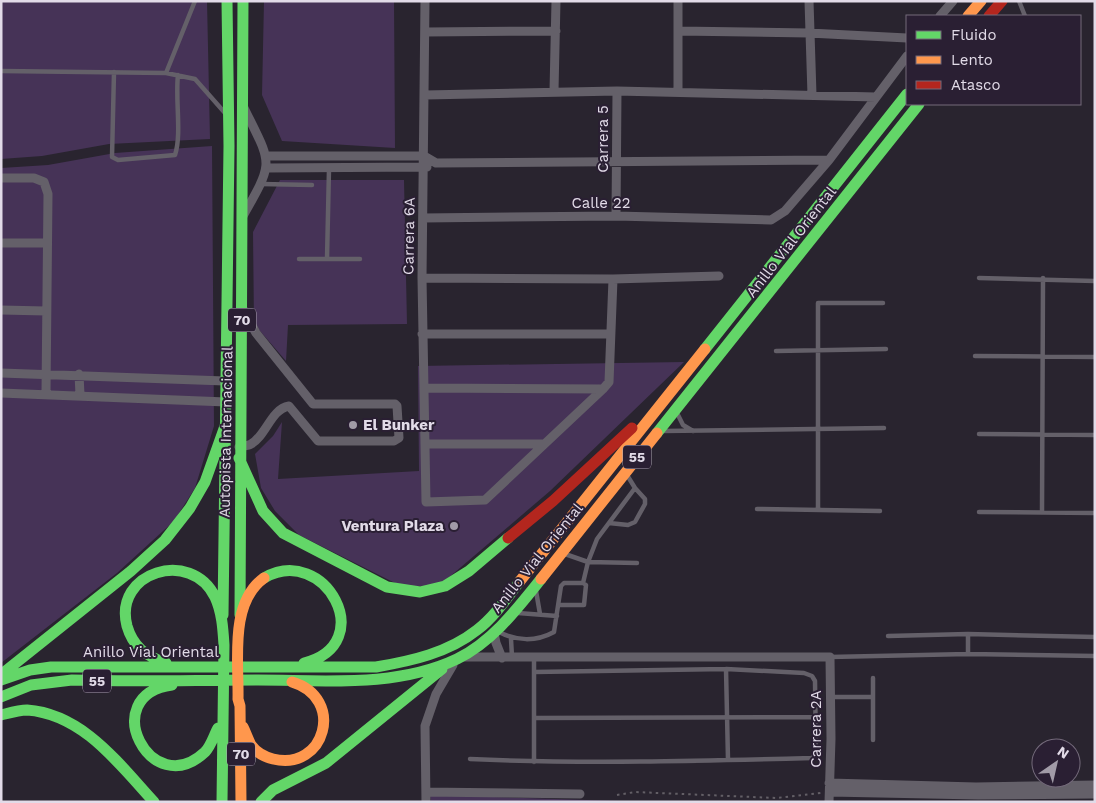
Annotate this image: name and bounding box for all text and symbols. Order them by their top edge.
legend [906,15,1081,105]
text: Fluido [951,26,996,44]
text: Lento [951,51,993,69]
text: Atasco [951,76,1000,94]
street label: Carrera 5 [594,105,612,173]
street label: Anillo Vial Oriental [742,183,840,301]
street label: Calle 22 [571,194,631,212]
street label: Carrera 6A [399,197,419,275]
road number: 70 [228,308,256,332]
street label: Autopista Internacional [216,346,237,518]
place label: El Bunker [363,416,435,434]
marker: El Bunker [347,419,359,431]
road number: 55 [623,446,651,468]
street label: Anillo Vial Oriental [487,499,587,616]
place label: Ventura Plaza [341,517,444,535]
marker: Ventura Plaza [448,520,460,532]
street label: Anillo Vial Oriental [83,643,219,661]
road number: 55 [83,669,111,692]
street label: Carrera 2A [807,690,825,768]
north arrow [1031,738,1081,788]
road number: 70 [227,742,255,766]
text: N [1054,743,1072,762]

